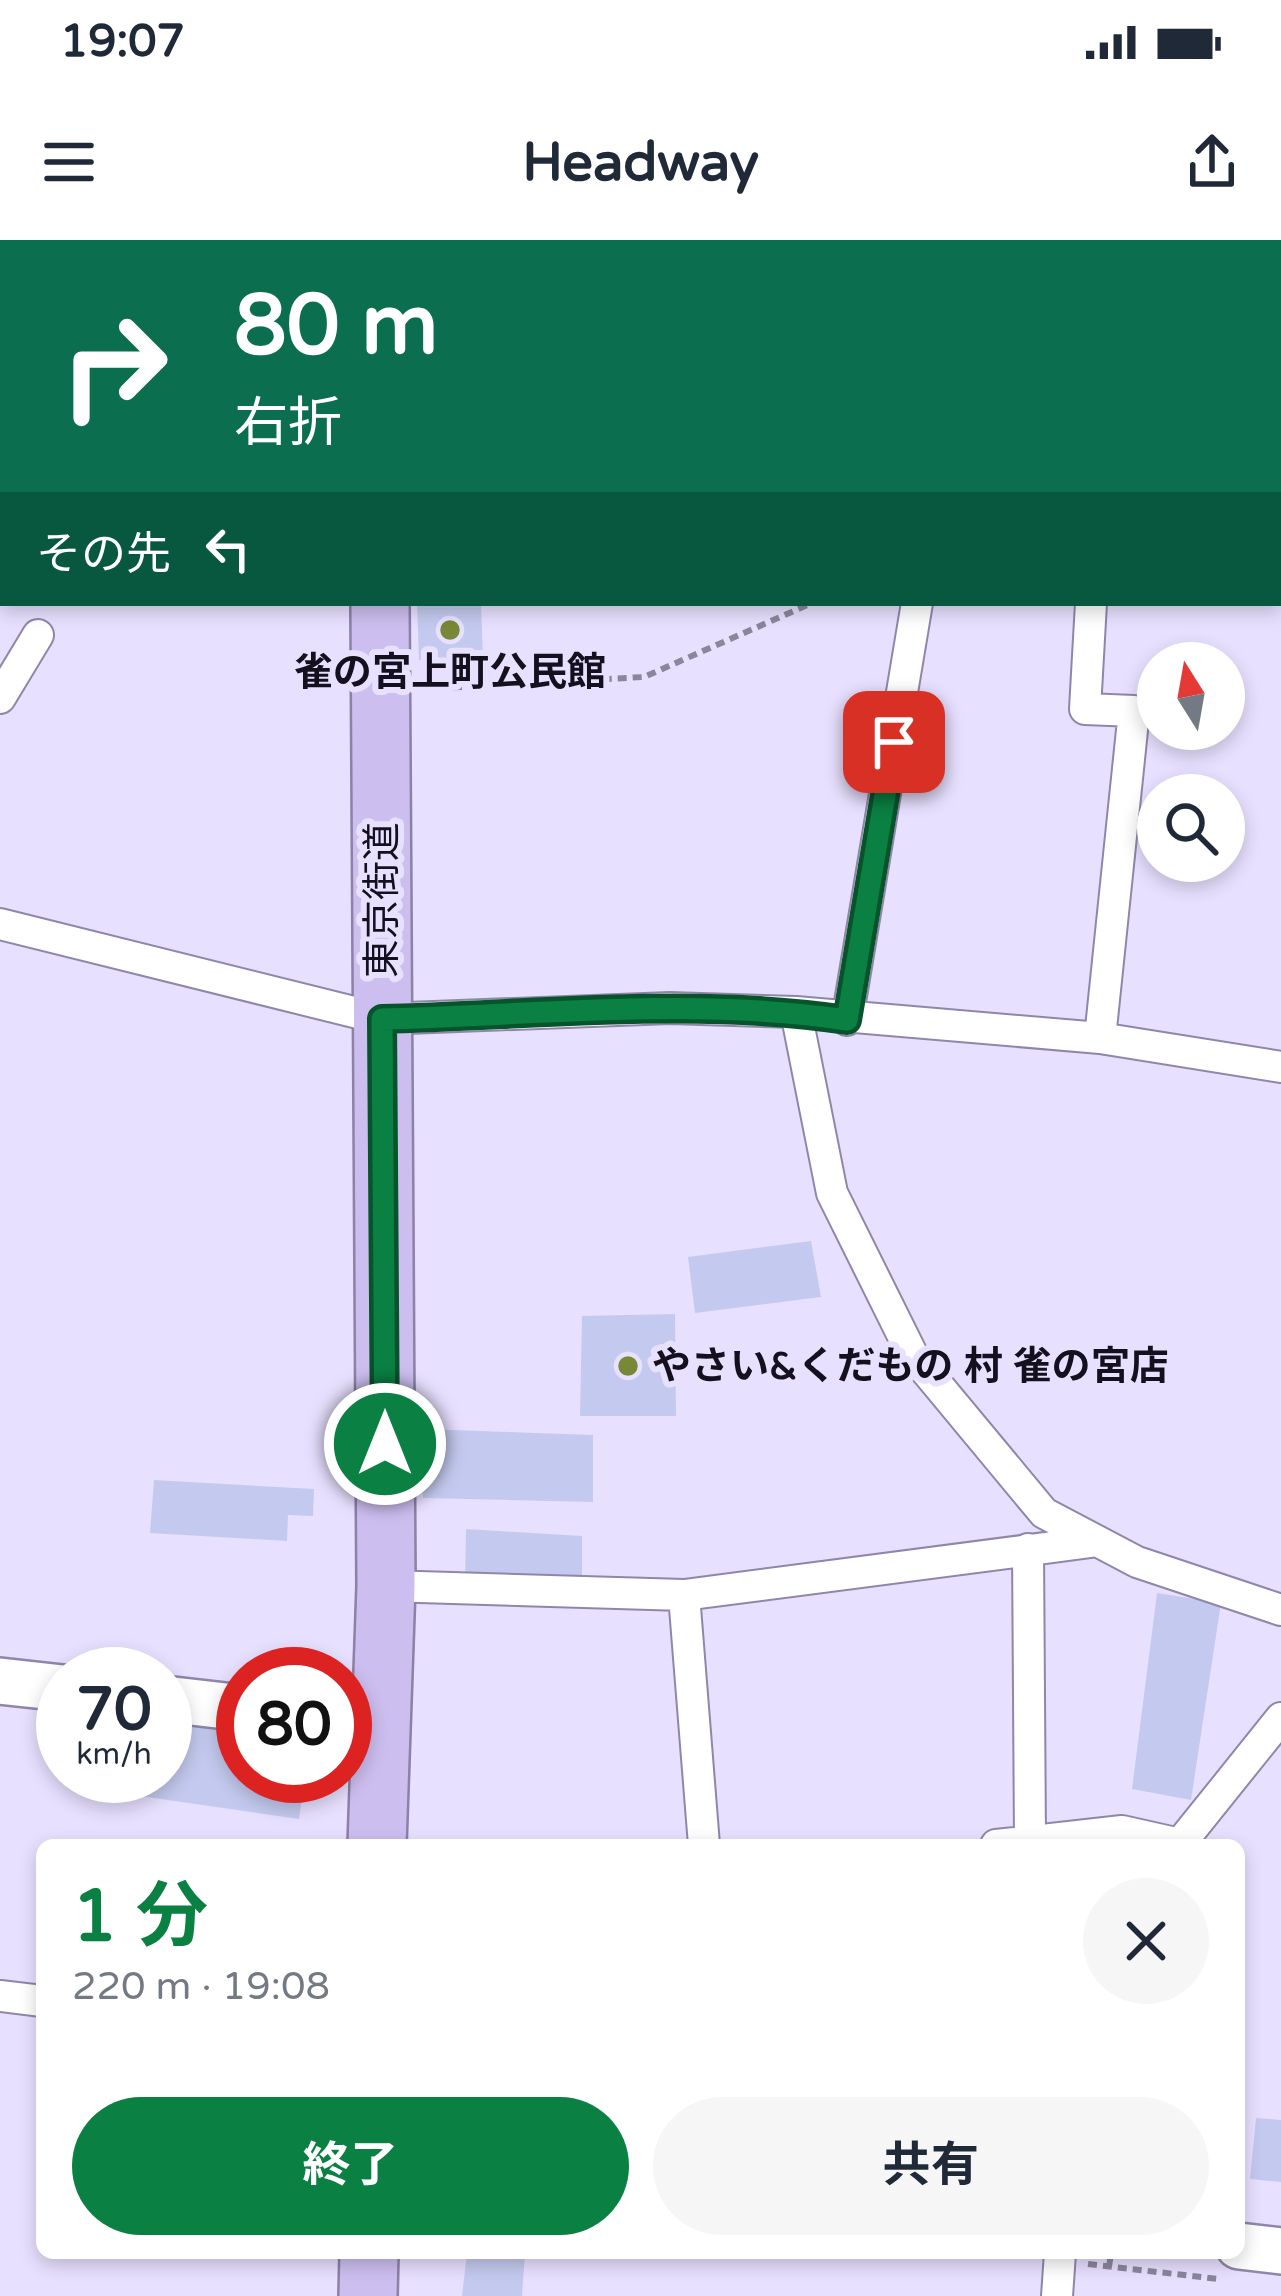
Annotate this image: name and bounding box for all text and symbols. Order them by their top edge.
text: 19:07 [60,15,185,69]
icon: menu [36,129,102,195]
icon: share [1179,129,1245,195]
text: Headway [522,130,759,195]
text: 80 m [234,276,438,377]
icon: right [36,288,192,444]
text: 右折 [234,391,342,456]
icon: left [195,516,261,582]
text: その先 [36,528,171,582]
marker: 雀の宮上町公民館 [437,617,463,643]
north arrow [1137,642,1245,750]
map controls [1137,642,1245,882]
place label: 雀の宮上町公民館 [294,649,606,696]
pin [843,691,945,793]
icon: arrive [861,709,927,775]
button: search [1137,774,1245,882]
street label: 東京街道 [359,822,406,978]
place label: やさい&くだもの 村 雀の宮店 [652,1343,1169,1390]
marker: やさい&くだもの 村 雀の宮店 [615,1353,641,1379]
position arrow [322,1381,448,1507]
speed limit sign: 80 [216,1647,372,1803]
text: 70 [76,1674,152,1746]
text: km/h [76,1736,152,1773]
text: 1 分 [72,1874,208,1961]
button: close [1083,1878,1209,2004]
text: 220 m · 19:08 [72,1963,330,2010]
button: 終了 [72,2097,629,2235]
button: 共有 [653,2097,1209,2235]

